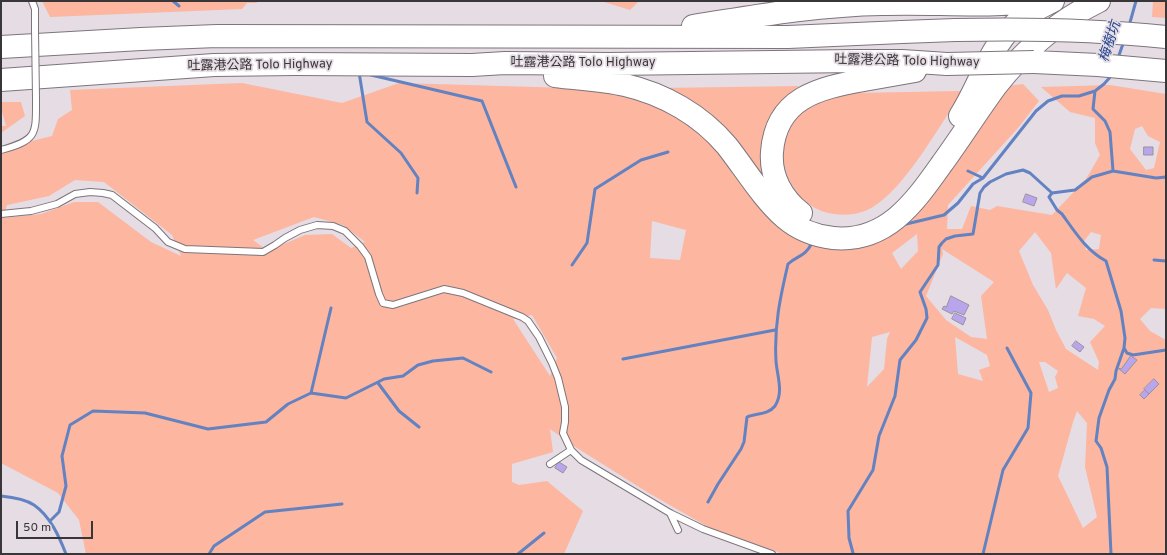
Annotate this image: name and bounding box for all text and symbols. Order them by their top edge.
water label: 梅樹坑 [1097,19,1125,65]
street label: 吐露港公路 Tolo Highway [834,53,980,71]
street label: 吐露港公路 Tolo Highway [510,55,656,71]
street label: 吐露港公路 Tolo Highway [187,57,333,75]
scale bar [18,513,95,539]
text: 50 m [23,520,51,536]

